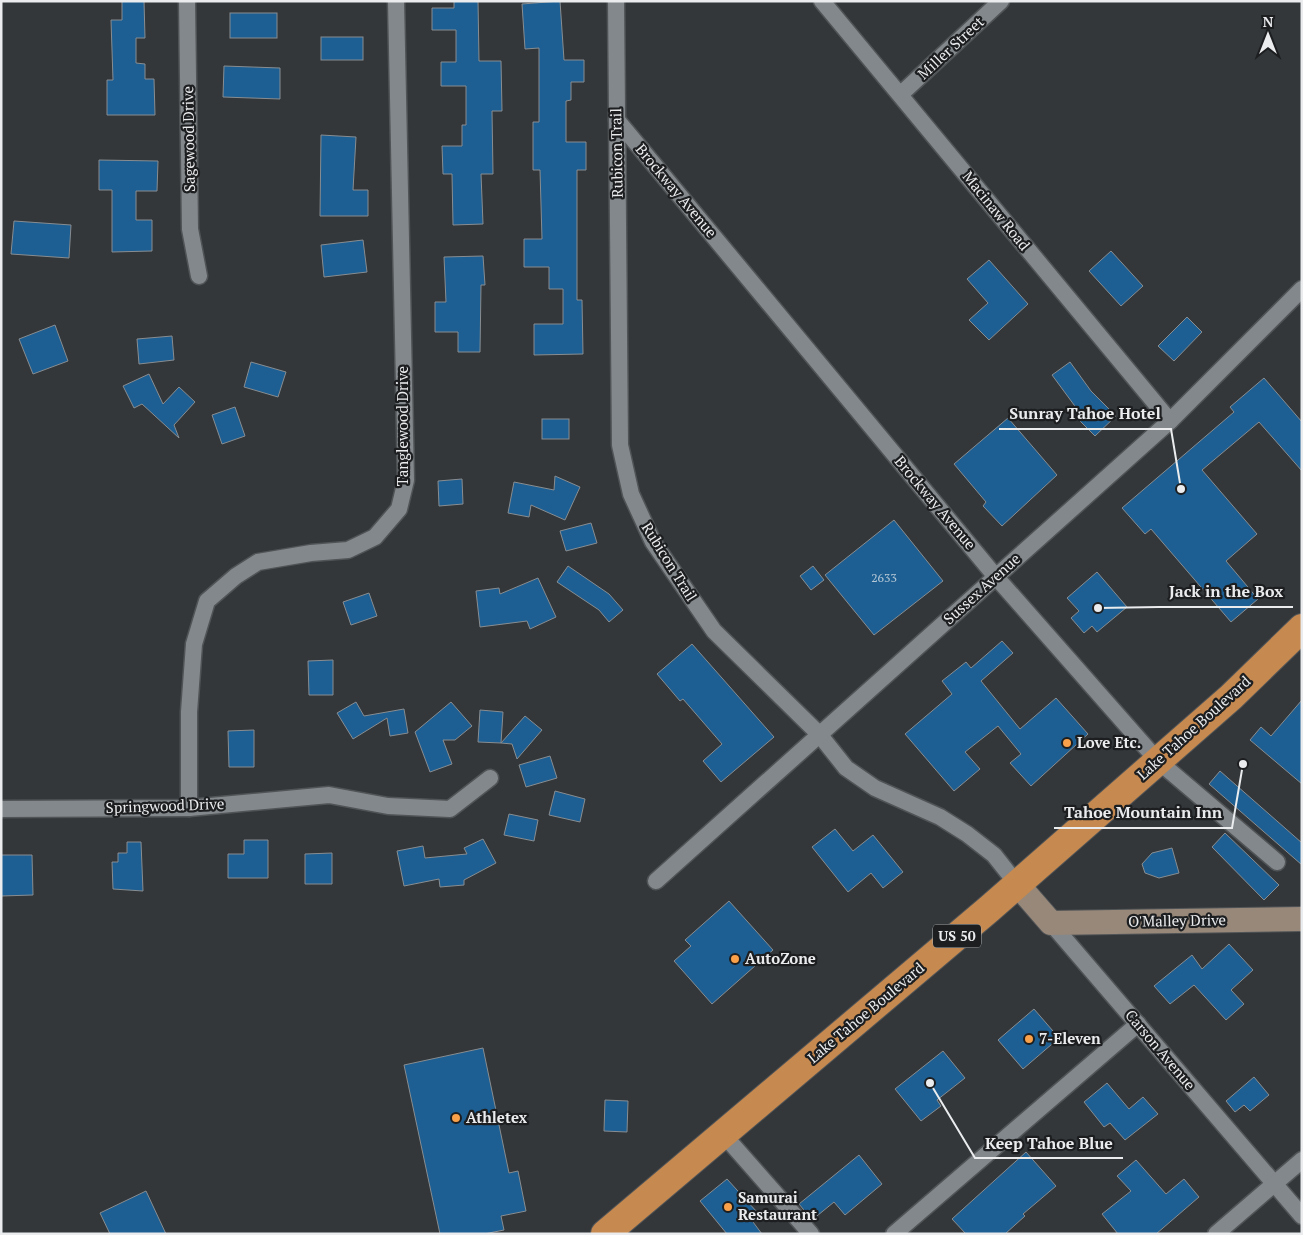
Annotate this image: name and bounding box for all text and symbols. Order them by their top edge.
north arrow [1243,10,1293,60]
street label: Miller Street [913,11,988,83]
text: N [1263,12,1274,31]
street label: Sagewood Drive [177,86,199,192]
street label: Rubicon Trail [605,108,627,198]
street label: Brockway Avenue [632,139,722,241]
street label: Macinaw Road [959,167,1035,254]
street label: Tanglewood Drive [392,366,412,486]
callout: Sunray Tahoe Hotel [999,398,1171,429]
text: Sunray Tahoe Hotel [1009,402,1161,424]
street label: Brockway Avenue [891,451,981,553]
street label: Rubicon Trail [638,518,702,605]
street label: Sussex Avenue [939,548,1024,628]
house number: 2633 [871,570,897,585]
callout: Jack in the Box [1159,576,1293,607]
text: Jack in the Box [1169,580,1283,602]
street label: Lake Tahoe Boulevard [1132,671,1254,784]
place label: Love Etc. [1077,732,1141,752]
marker: Love Etc. [1061,737,1073,749]
street label: Springwood Drive [105,793,225,817]
callout: Tahoe Mountain Inn [1054,797,1232,828]
text: Tahoe Mountain Inn [1064,801,1223,823]
street label: O'Malley Drive [1128,909,1226,931]
road number: US 50 [933,924,981,948]
place label: AutoZone [745,948,816,968]
marker: AutoZone [729,953,741,965]
street label: Lake Tahoe Boulevard [803,958,928,1067]
street label: Carson Avenue [1121,1005,1200,1094]
place label: 7-Eleven [1039,1028,1101,1048]
marker: 7-Eleven [1023,1033,1035,1045]
place label: Athletex [466,1107,528,1127]
marker: Athletex [450,1112,462,1124]
callout: Keep Tahoe Blue [975,1127,1123,1158]
text: Keep Tahoe Blue [985,1132,1113,1154]
place label: Samurai Restaurant [738,1187,817,1224]
marker: Samurai Restaurant [722,1201,734,1213]

